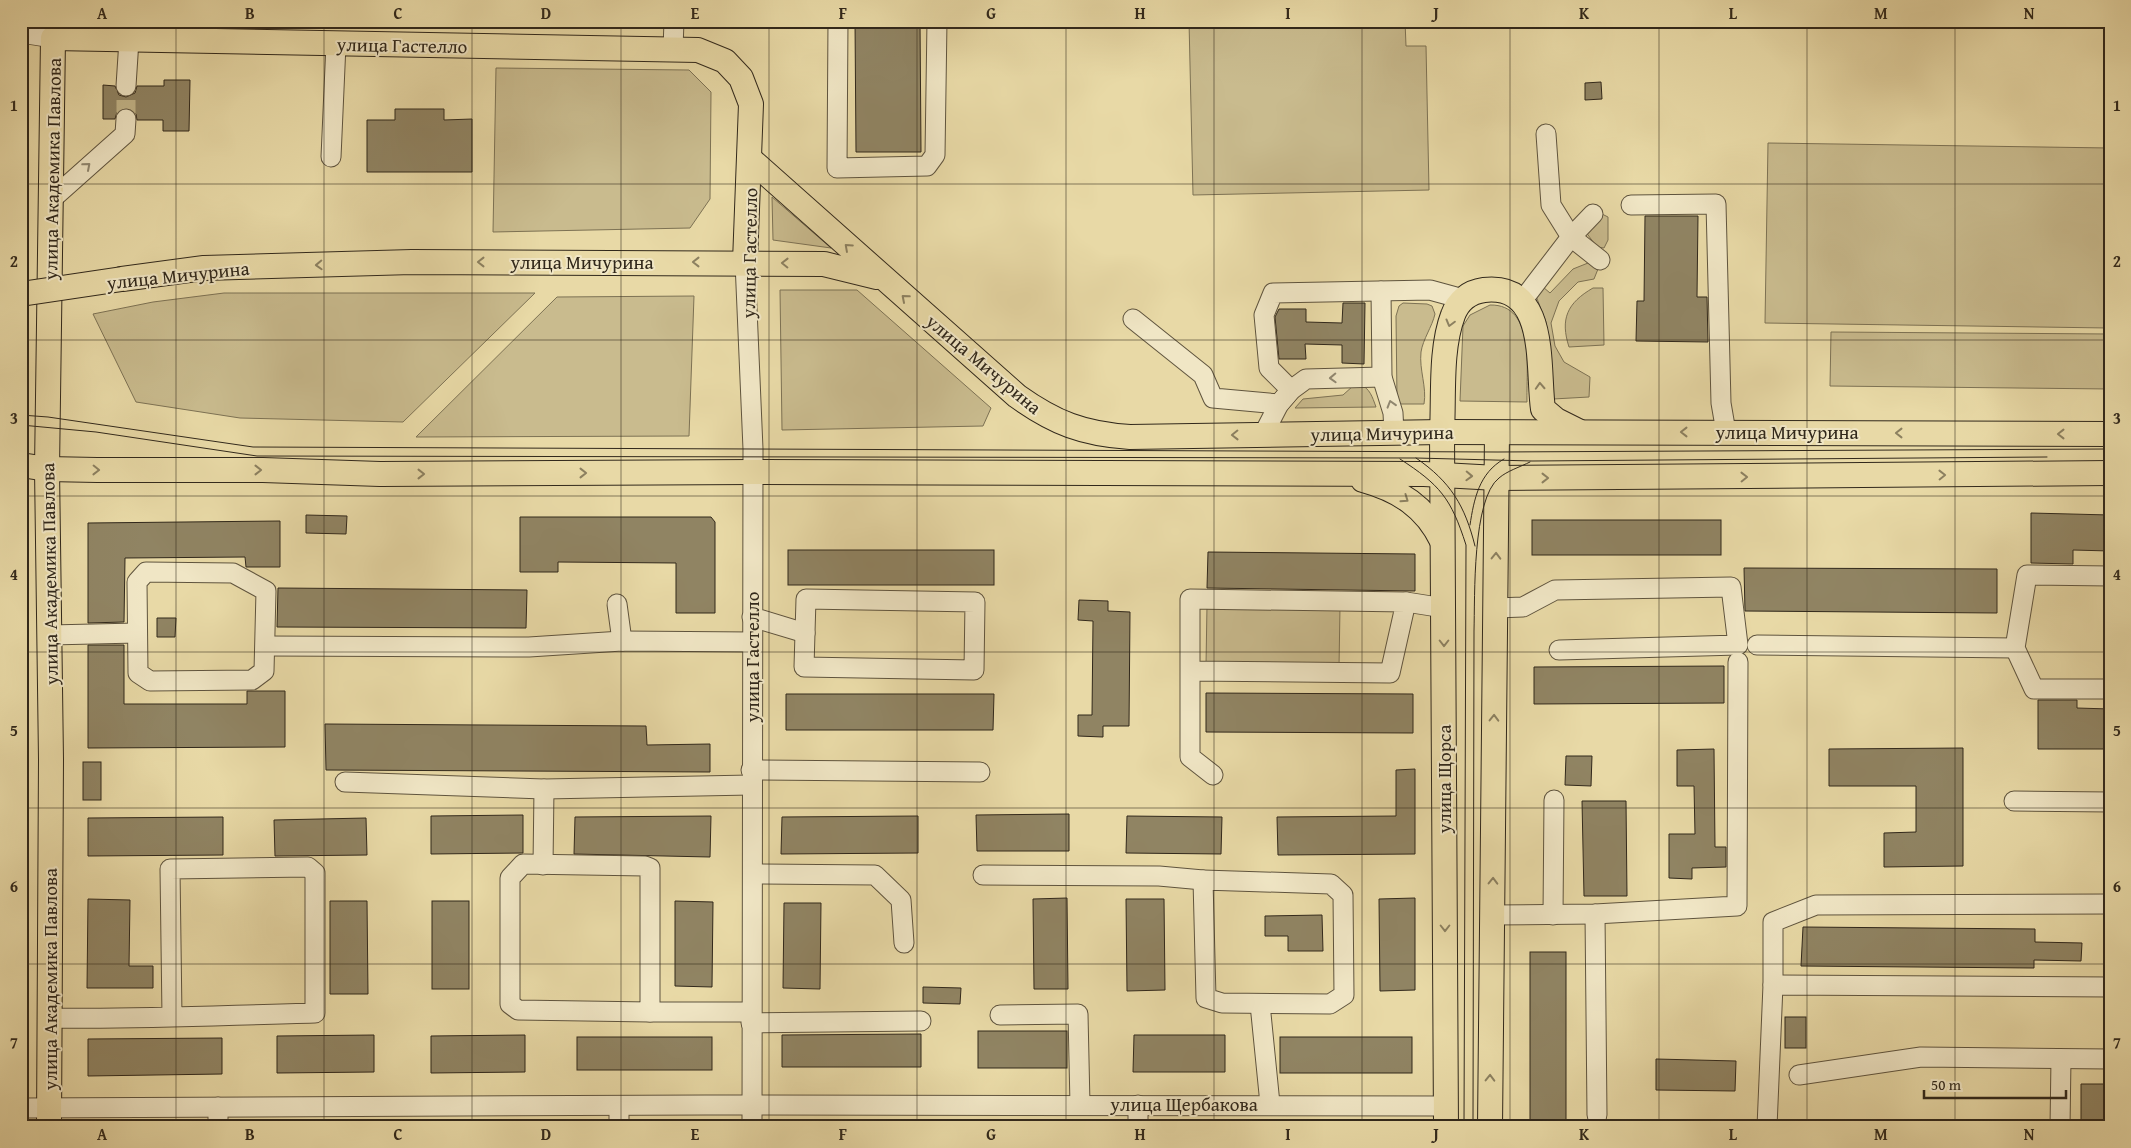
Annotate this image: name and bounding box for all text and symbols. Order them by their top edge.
text: A [97,1,108,25]
text: B [245,1,255,25]
text: C [393,1,403,25]
text: D [541,1,551,25]
text: E [691,1,700,25]
text: F [839,1,847,25]
text: G [986,1,996,25]
text: H [1134,1,1146,25]
text: I [1285,1,1291,25]
text: J [1430,1,1439,25]
text: K [1579,1,1590,25]
text: L [1729,1,1738,25]
text: M [1874,1,1888,25]
text: N [2024,1,2035,25]
street label: улица Гастелло [335,30,468,60]
street label: улица Академика Павлова [36,58,68,281]
text: 1 [10,93,18,117]
text: 1 [2113,93,2121,117]
one-way arrow [82,163,91,172]
street label: улица Гастелло [734,187,764,320]
one-way arrow [845,244,854,253]
street label: улица Мичурина [509,248,654,276]
text: 2 [10,249,18,273]
text: 2 [2113,249,2121,273]
street label: улица Мичурина [104,254,251,297]
one-way arrow [477,257,485,267]
one-way arrow [692,257,700,267]
one-way arrow [781,258,789,268]
one-way arrow [315,259,323,270]
one-way arrow [902,295,911,304]
street label: улица Мичурина [919,307,1048,421]
one-way arrow [1446,319,1456,327]
one-way arrow [1329,373,1336,383]
one-way arrow [1535,382,1546,390]
one-way arrow [1386,401,1396,409]
text: 3 [10,406,18,430]
text: 3 [2113,406,2121,430]
street label: улица Мичурина [1309,418,1454,448]
street label: улица Мичурина [1714,418,1859,446]
one-way arrow [1679,427,1687,437]
one-way arrow [1894,428,1902,438]
one-way arrow [2057,429,2064,439]
one-way arrow [1231,430,1239,440]
street label: улица Академика Павлова [33,463,65,686]
one-way arrow [92,465,100,475]
one-way arrow [255,465,263,475]
one-way arrow [580,468,588,478]
one-way arrow [418,469,425,479]
one-way arrow [1938,469,1946,480]
one-way arrow [1465,471,1473,482]
one-way arrow [1740,472,1748,482]
one-way arrow [1542,473,1550,483]
one-way arrow [1399,493,1409,502]
one-way arrow [1490,551,1501,559]
text: 4 [10,562,18,586]
text: 4 [2113,562,2121,586]
street label: улица Гастелло [738,592,766,723]
one-way arrow [1439,639,1449,647]
one-way arrow [1489,714,1500,722]
text: 5 [10,718,18,742]
text: 5 [2113,718,2121,742]
street label: улица Щорса [1430,725,1458,834]
street label: улица Академика Павлова [36,868,64,1091]
text: 6 [10,874,18,898]
text: 6 [2113,874,2121,898]
one-way arrow [1488,876,1498,884]
one-way arrow [1440,924,1450,932]
text: 7 [10,1030,18,1054]
text: 7 [2113,1030,2121,1054]
scale bar [1924,1068,2066,1100]
one-way arrow [1485,1074,1496,1082]
text: 50 m [1931,1074,1962,1095]
street label: улица Щербакова [1109,1090,1258,1118]
text: A [97,1122,108,1146]
text: B [245,1122,255,1146]
text: C [393,1122,403,1146]
text: D [541,1122,551,1146]
text: E [691,1122,700,1146]
text: F [839,1122,847,1146]
text: G [986,1122,996,1146]
text: H [1134,1122,1146,1146]
text: I [1285,1122,1291,1146]
text: J [1430,1122,1439,1146]
text: K [1579,1122,1590,1146]
text: L [1729,1122,1738,1146]
text: M [1874,1122,1888,1146]
text: N [2024,1122,2035,1146]

